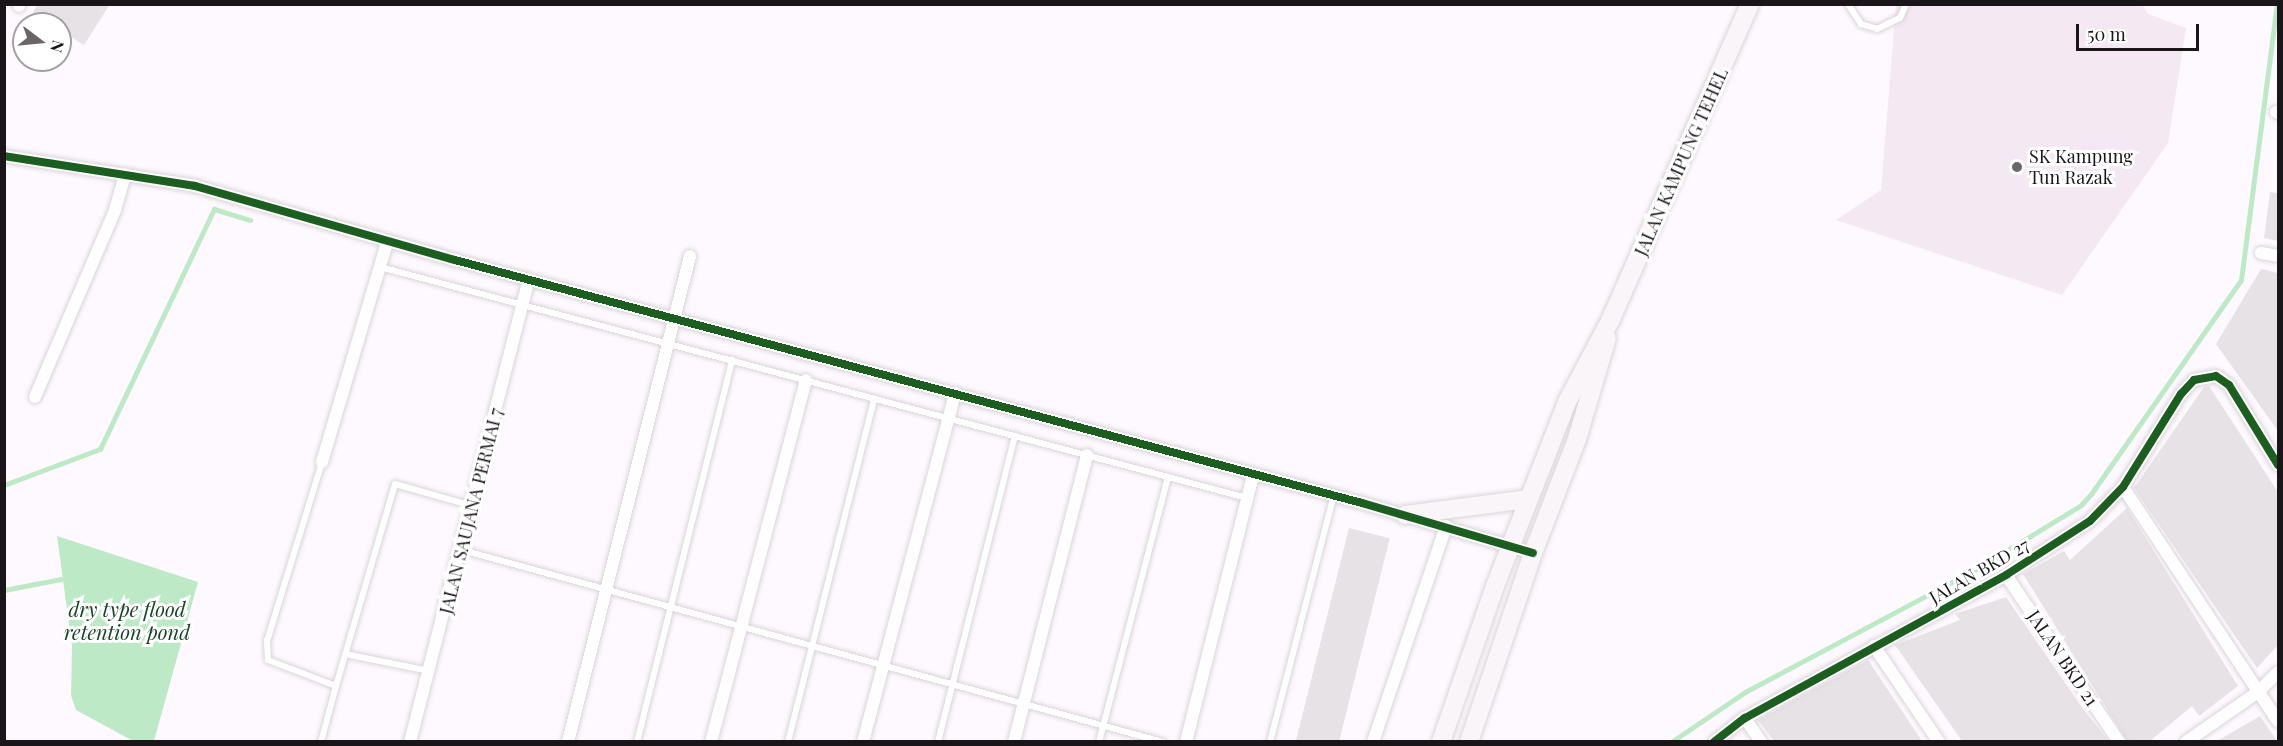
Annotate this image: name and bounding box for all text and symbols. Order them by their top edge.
north arrow [12,12,72,72]
scale bar [2079,12,2202,50]
text: 50 m [2087,22,2126,46]
text: N [46,38,70,55]
street label: JALAN KAMPUNG TEHEL [1630,65,1732,259]
place label: SK Kampung Tun Razak [2029,146,2133,188]
marker: SK Kampung Tun Razak [2010,160,2024,174]
street label: JALAN SAUJANA PERMAI 7 [435,406,507,616]
street label: JALAN BKD 27 [1925,534,2033,608]
water label: dry type flood retention pond [64,597,190,644]
street label: JALAN BKD 21 [2023,606,2103,710]

